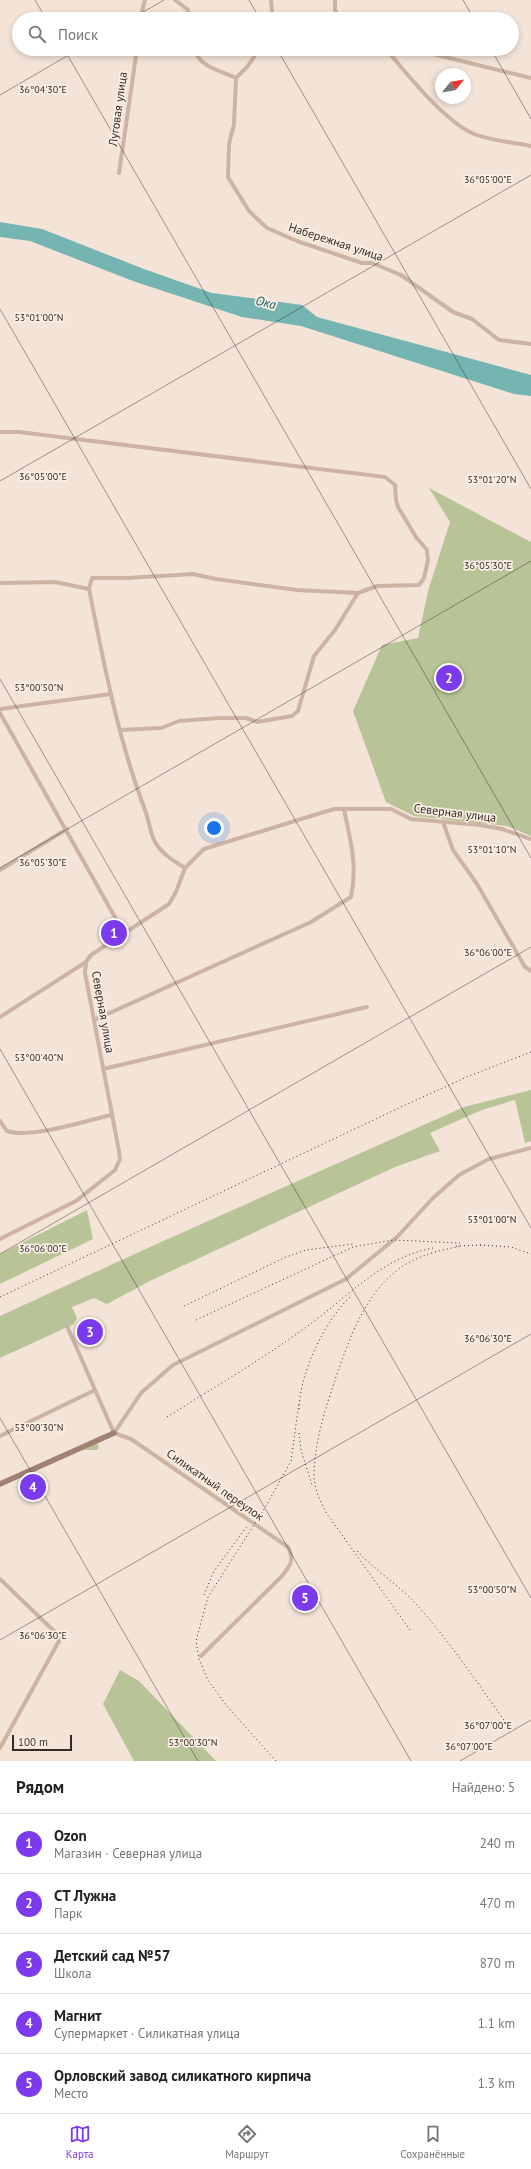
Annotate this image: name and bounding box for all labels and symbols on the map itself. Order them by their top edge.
north arrow [435,68,471,104]
street label: Луговая улица [105,71,130,148]
text: 36°04'30"E [19,83,67,96]
text: 36°05'00"E [464,173,512,186]
street label: Набережная улица [287,219,386,264]
water label: Ока [254,292,279,314]
text: 53°01'00"N [14,311,64,324]
text: 36°05'00"E [19,470,67,483]
text: 53°01'20"N [467,473,517,486]
text: 36°05'30"E [464,559,512,572]
pin: 2 [436,663,462,693]
text: 53°00'50"N [14,681,64,694]
street label: Северная улица [413,800,497,825]
your location [204,818,224,838]
text: 53°01'10"N [467,843,517,856]
text: 36°05'30"E [19,856,67,869]
pin: 1 [101,918,127,948]
text: 36°06'00"E [464,946,512,959]
street label: Северная улица [89,970,118,1054]
text: 53°00'40"N [14,1051,64,1064]
text: 53°01'00"N [467,1213,517,1226]
text: 36°06'00"E [19,1242,67,1255]
pin: 3 [77,1317,103,1347]
text: 36°06'30"E [464,1332,512,1345]
text: 53°00'30"N [14,1421,64,1434]
street label: Силикатный переулок [164,1445,267,1524]
pin: 4 [20,1472,46,1502]
pin: 5 [292,1583,318,1613]
text: 53°00'50"N [467,1583,517,1596]
text: 36°06'30"E [19,1629,67,1642]
text: 36°07'00"E [464,1719,512,1732]
scale bar [12,1733,72,1752]
text: 53°00'30"N [168,1736,218,1749]
text: 36°07'00"E [445,1740,493,1753]

